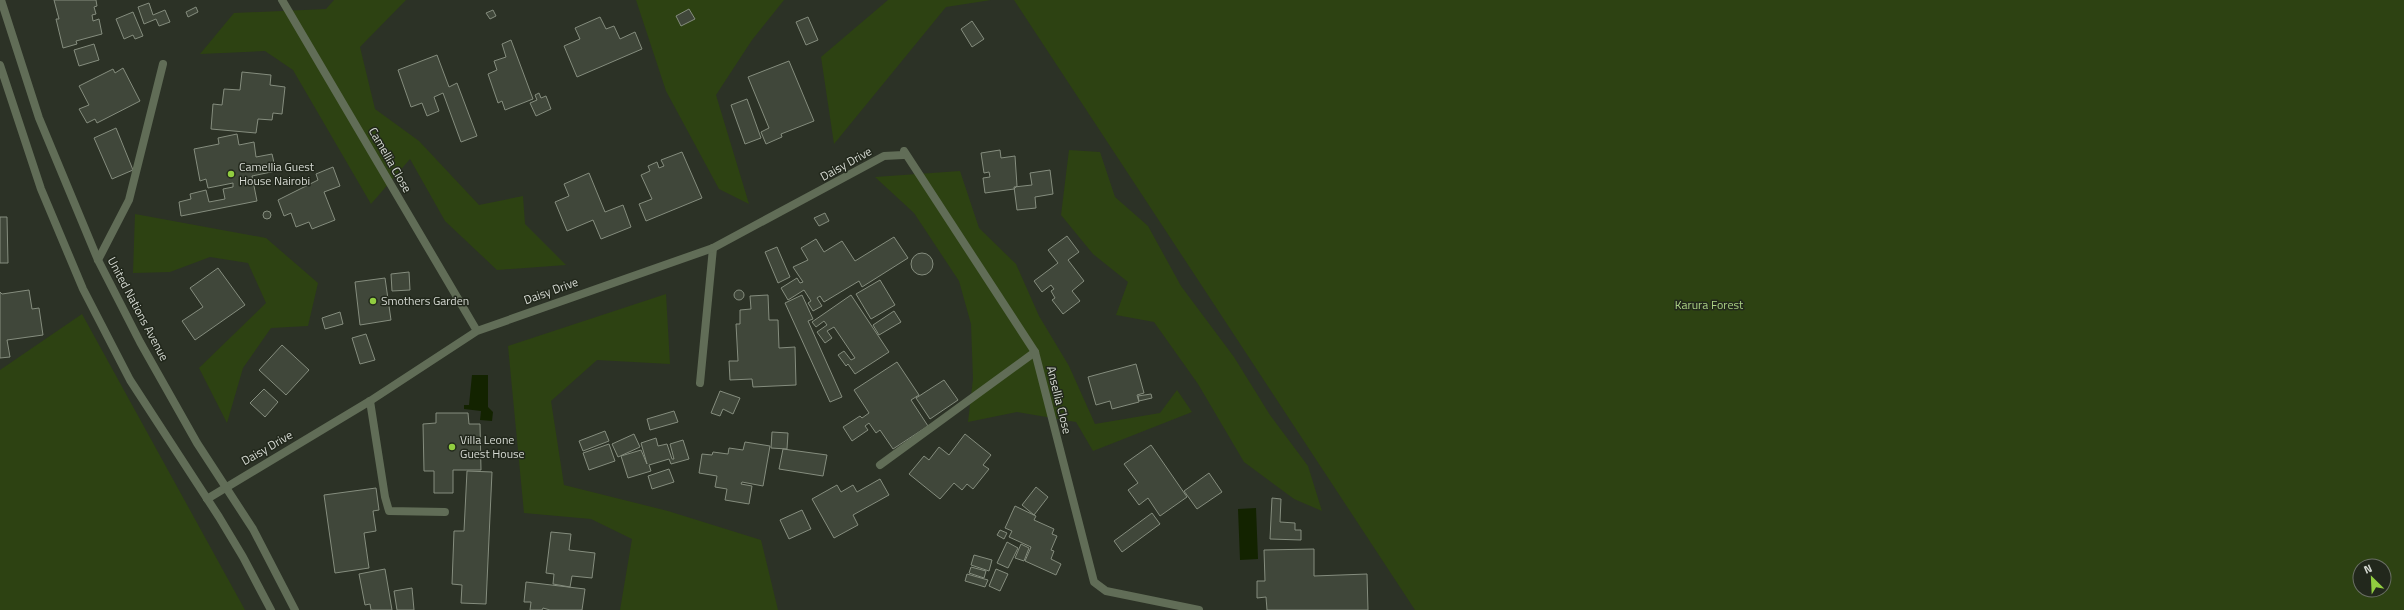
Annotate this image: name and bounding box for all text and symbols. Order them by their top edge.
street label: Camellia Close [364,124,417,196]
street label: Daisy Drive [816,142,875,186]
place label: Camellia Guest House Nairobi [239,157,315,190]
marker: Camellia Guest House Nairobi [226,169,236,179]
street label: United Nations Avenue [103,253,174,364]
street label: Daisy Drive [521,272,581,309]
place label: Smothers Garden [381,291,469,310]
park label: Karura Forest [1675,295,1744,314]
marker: Smothers Garden [368,296,378,306]
street label: Ansellia Close [1042,364,1077,436]
street label: Daisy Drive [238,425,296,470]
place label: Villa Leone Guest House [460,430,525,463]
marker: Villa Leone Guest House [447,442,457,452]
north arrow [2352,558,2392,598]
text: N [2361,560,2375,578]

